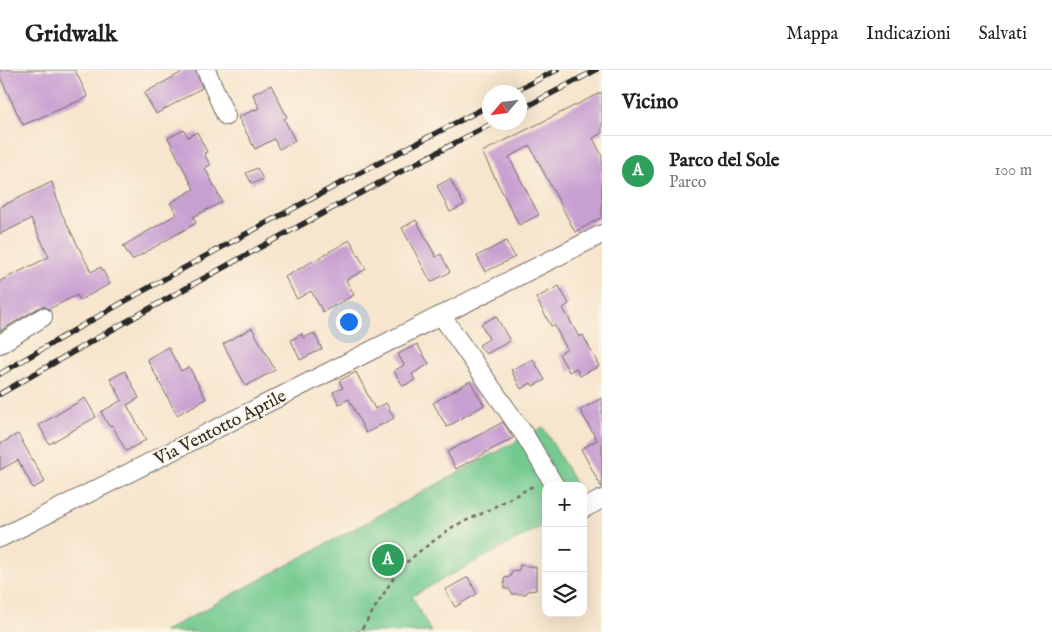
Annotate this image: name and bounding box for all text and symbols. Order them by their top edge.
text: Gridwalk [25,19,117,50]
text: Mappa [786,23,838,46]
text: Indicazioni [866,23,951,46]
text: Salvati [979,23,1027,46]
north arrow [482,85,527,130]
text: Vicino [622,89,678,116]
text: Parco del Sole [669,149,780,173]
text: A [633,161,643,181]
text: 100 m [995,161,1032,181]
text: Parco [669,173,706,193]
your location [336,309,362,335]
street label: Via Ventotto Aprile [150,385,291,472]
map controls [542,482,587,617]
button: + [542,482,587,527]
button: − [542,527,587,572]
pin: A [372,541,404,579]
button: layers [542,572,587,617]

